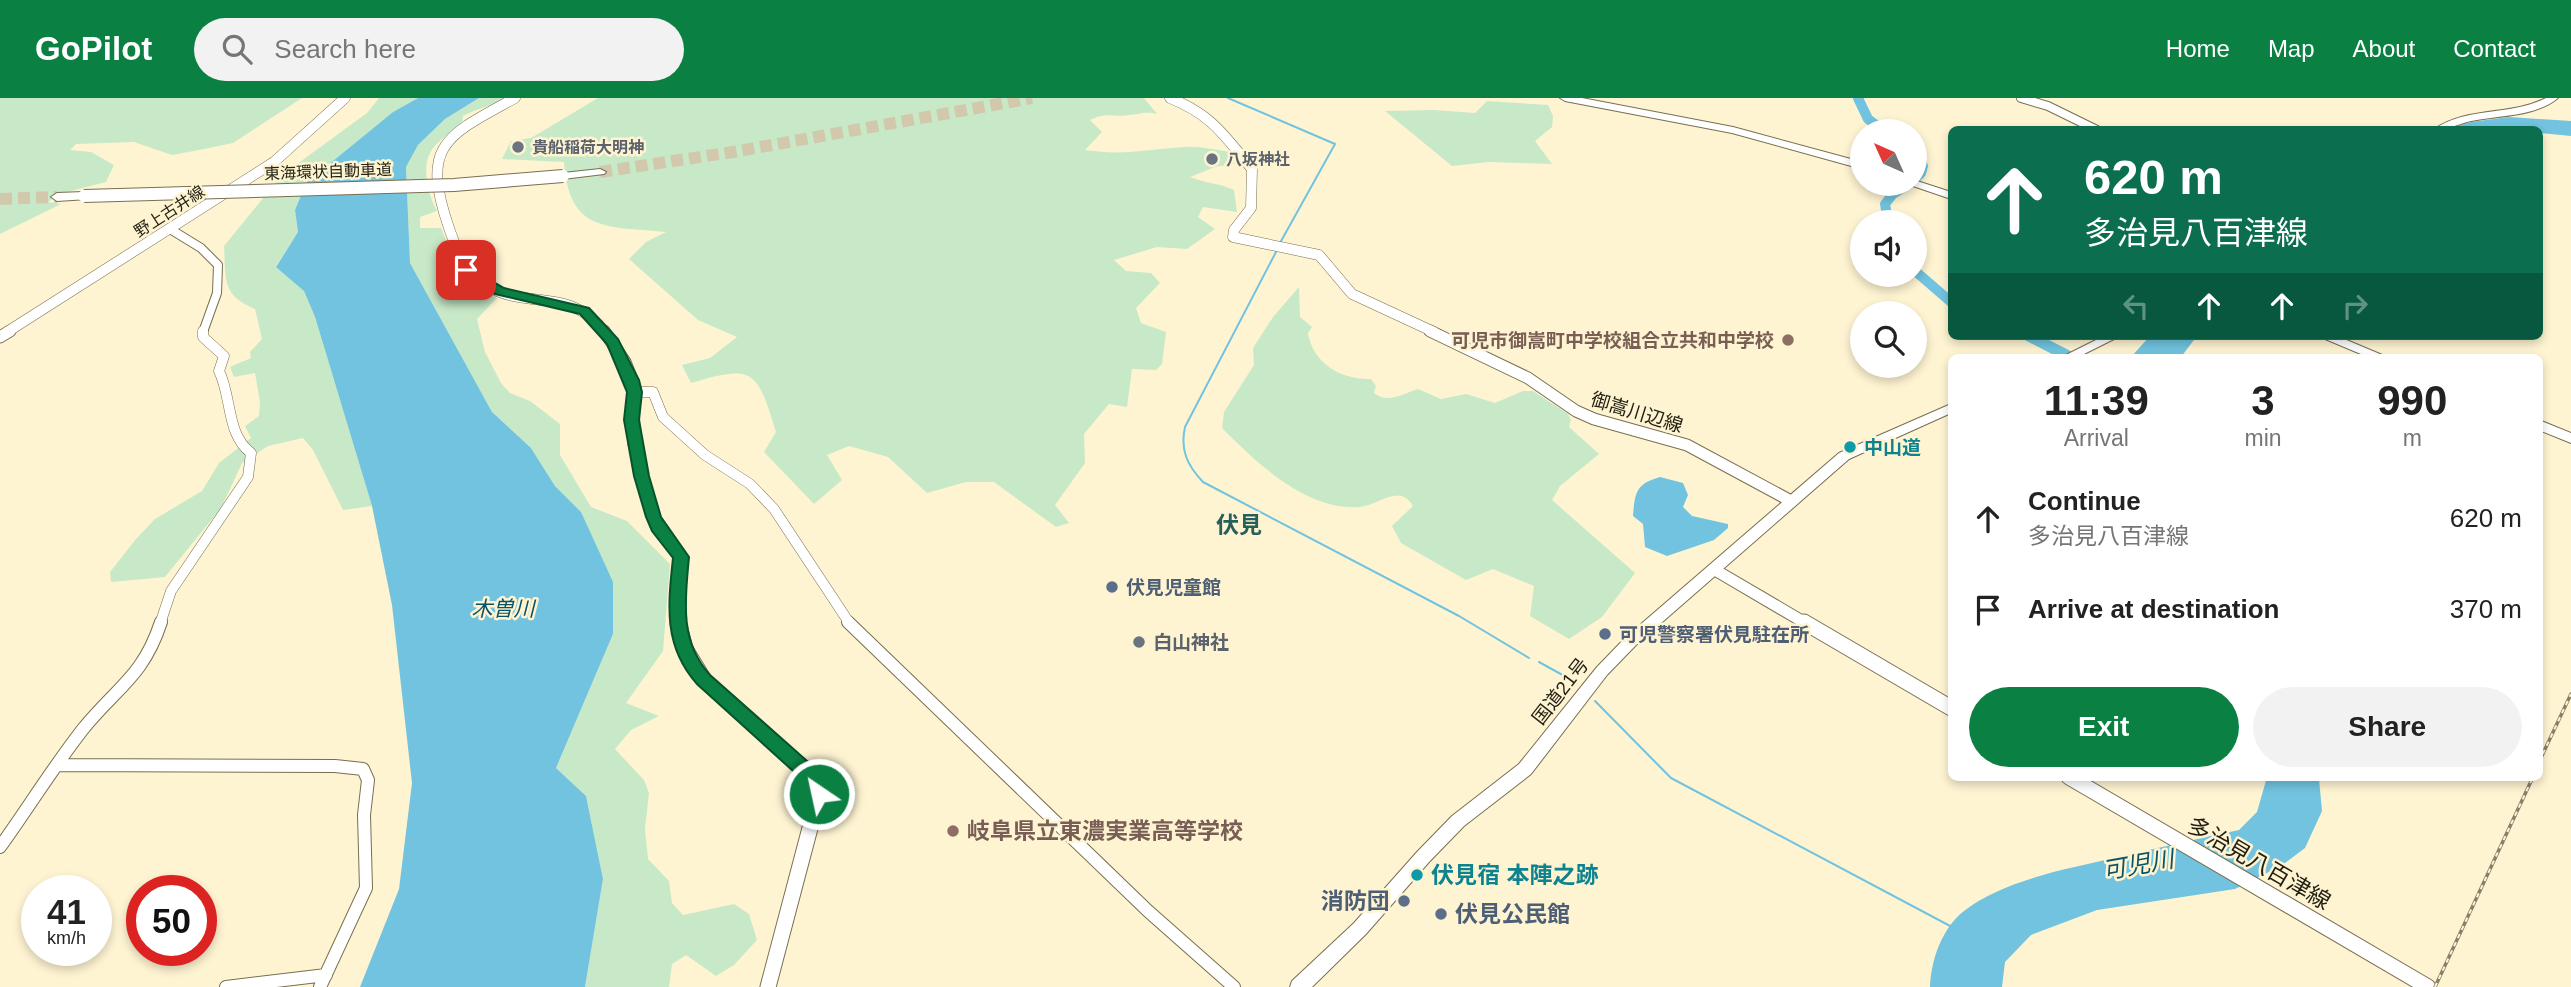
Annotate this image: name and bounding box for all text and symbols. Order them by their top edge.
search box [194,18,684,81]
text: GoPilot [35,30,152,67]
icon: search [218,30,256,68]
text: Search here [274,34,416,64]
text: Home [2166,35,2230,62]
text: Map [2268,35,2315,62]
text: About [2353,35,2415,62]
text: Contact [2453,35,2536,62]
north arrow [1850,119,1927,196]
map controls [1850,119,1927,378]
place label: 貴船稲荷大明神 [532,138,644,156]
marker: 貴船稲荷大明神 [510,139,526,155]
place label: 八坂神社 [1226,150,1290,168]
text: 620 m [2084,150,2223,204]
marker: 八坂神社 [1204,151,1220,167]
icon: ahead [1969,154,2060,245]
street label: 東海環状自動車道 [264,161,392,182]
street label: 野上古井線 [131,183,207,240]
button: sound [1850,210,1927,287]
text: 多治見八百津線 [2084,215,2308,251]
pin [436,240,496,300]
icon: arrive [447,251,485,289]
icon: left [2117,287,2155,325]
icon: ahead [2190,287,2228,325]
icon: ahead [2263,287,2301,325]
icon: right [2336,287,2374,325]
button: search [1850,301,1927,378]
place label: 可児市御嵩町中学校組合立共和中学校 [1451,330,1774,351]
marker: 可児市御嵩町中学校組合立共和中学校 [1780,332,1796,348]
text: 11:39 [2044,377,2149,424]
text: 3 [2251,377,2275,424]
text: 990 [2377,377,2447,424]
street label: 御嵩川辺線 [1588,389,1685,436]
text: Arrival [2064,425,2129,451]
text: min [2244,425,2282,451]
text: m [2403,425,2422,451]
place label: 中山道 [1864,437,1921,458]
marker: 中山道 [1842,439,1858,455]
text: Continue [2028,486,2141,516]
icon: ahead [1969,500,2007,538]
text: 620 m [2450,503,2522,533]
district label: 伏見 [1216,512,1262,538]
text: 多治見八百津線 [2028,523,2189,549]
place label: 伏見児童館 [1126,577,1221,598]
marker: 伏見児童館 [1104,579,1120,595]
icon: arrive [1969,591,2007,629]
text: Arrive at destination [2028,594,2279,624]
text: 370 m [2450,594,2522,624]
water label: 木曽川 [472,597,536,620]
place label: 可児警察署伏見駐在所 [1619,624,1809,645]
marker: 可児警察署伏見駐在所 [1597,626,1613,642]
place label: 白山神社 [1153,632,1229,653]
marker: 白山神社 [1131,634,1147,650]
street label: 国道21号 [1528,654,1593,729]
button: Exit [1969,687,2239,767]
button: Share [2253,687,2522,767]
position arrow [782,757,856,831]
street label: 多治見八百津線 [2183,811,2335,915]
place label: 岐阜県立東濃実業高等学校 [967,818,1243,844]
marker: 岐阜県立東濃実業高等学校 [945,823,961,839]
water label: 可児川 [2100,844,2179,884]
place label: 伏見宿 本陣之跡 [1431,862,1598,888]
marker: 伏見宿 本陣之跡 [1409,867,1425,883]
speed limit sign: 50 [126,875,217,966]
place label: 消防団 [1321,888,1390,914]
text: 41 [47,892,86,931]
marker: 消防団 [1396,893,1412,909]
place label: 伏見公民館 [1455,901,1570,927]
marker: 伏見公民館 [1433,906,1449,922]
text: km/h [47,928,86,948]

